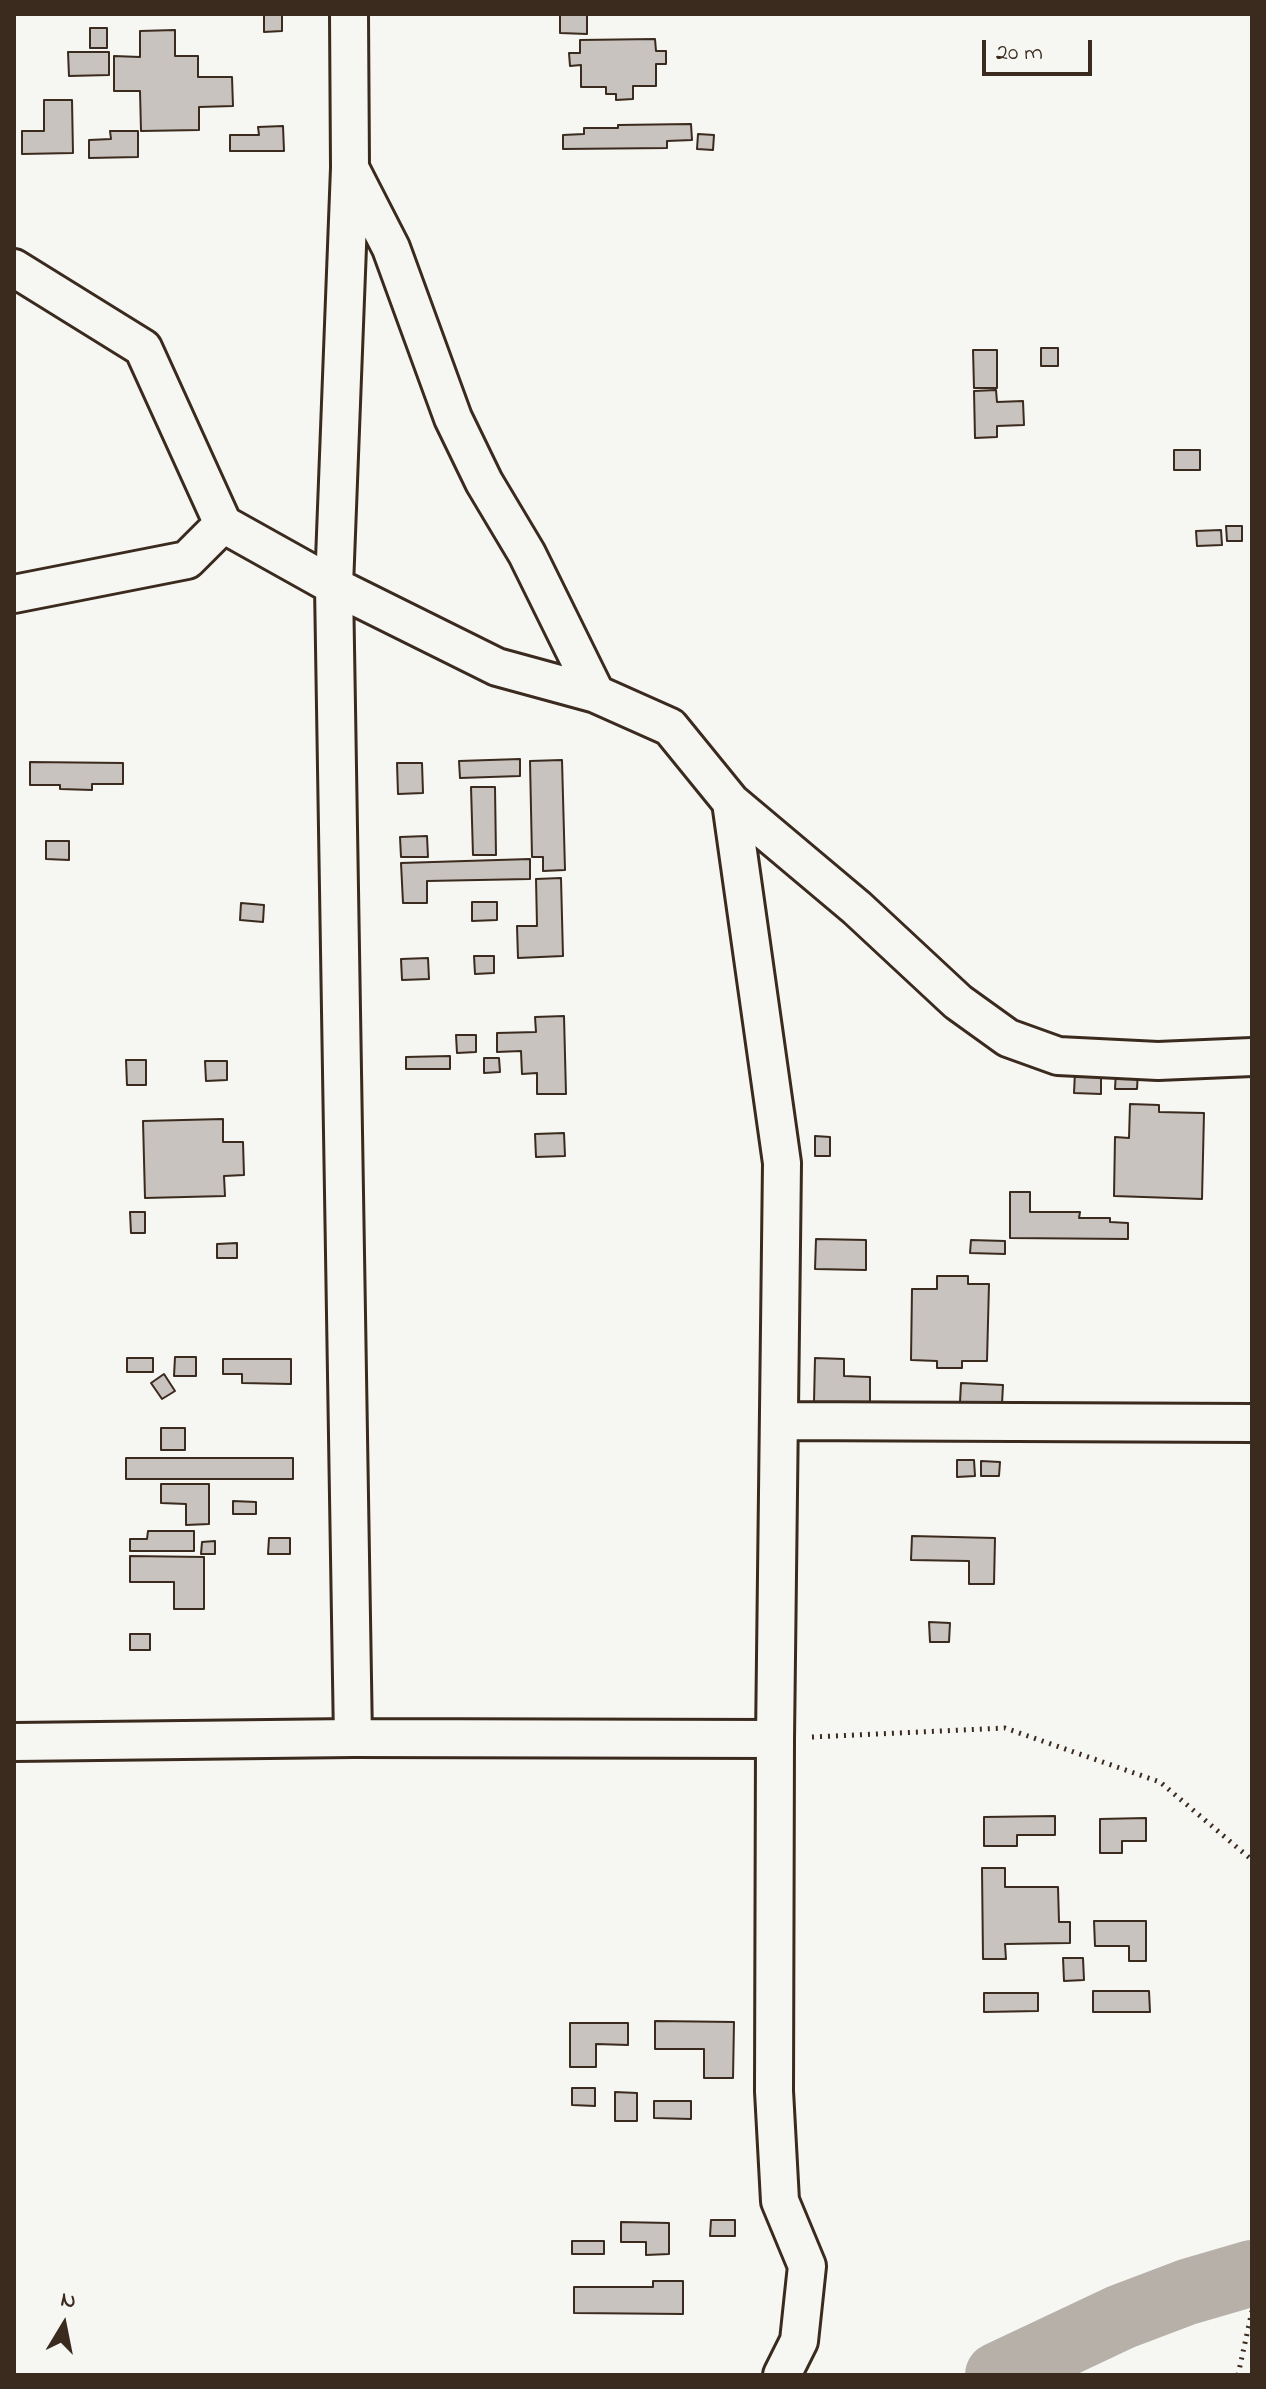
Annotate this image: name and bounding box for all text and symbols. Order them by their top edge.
scale bar [986,24,1096,74]
text: 20 m [996,36,1043,71]
text: N [58,2284,78,2318]
north arrow [24,2285,104,2365]

